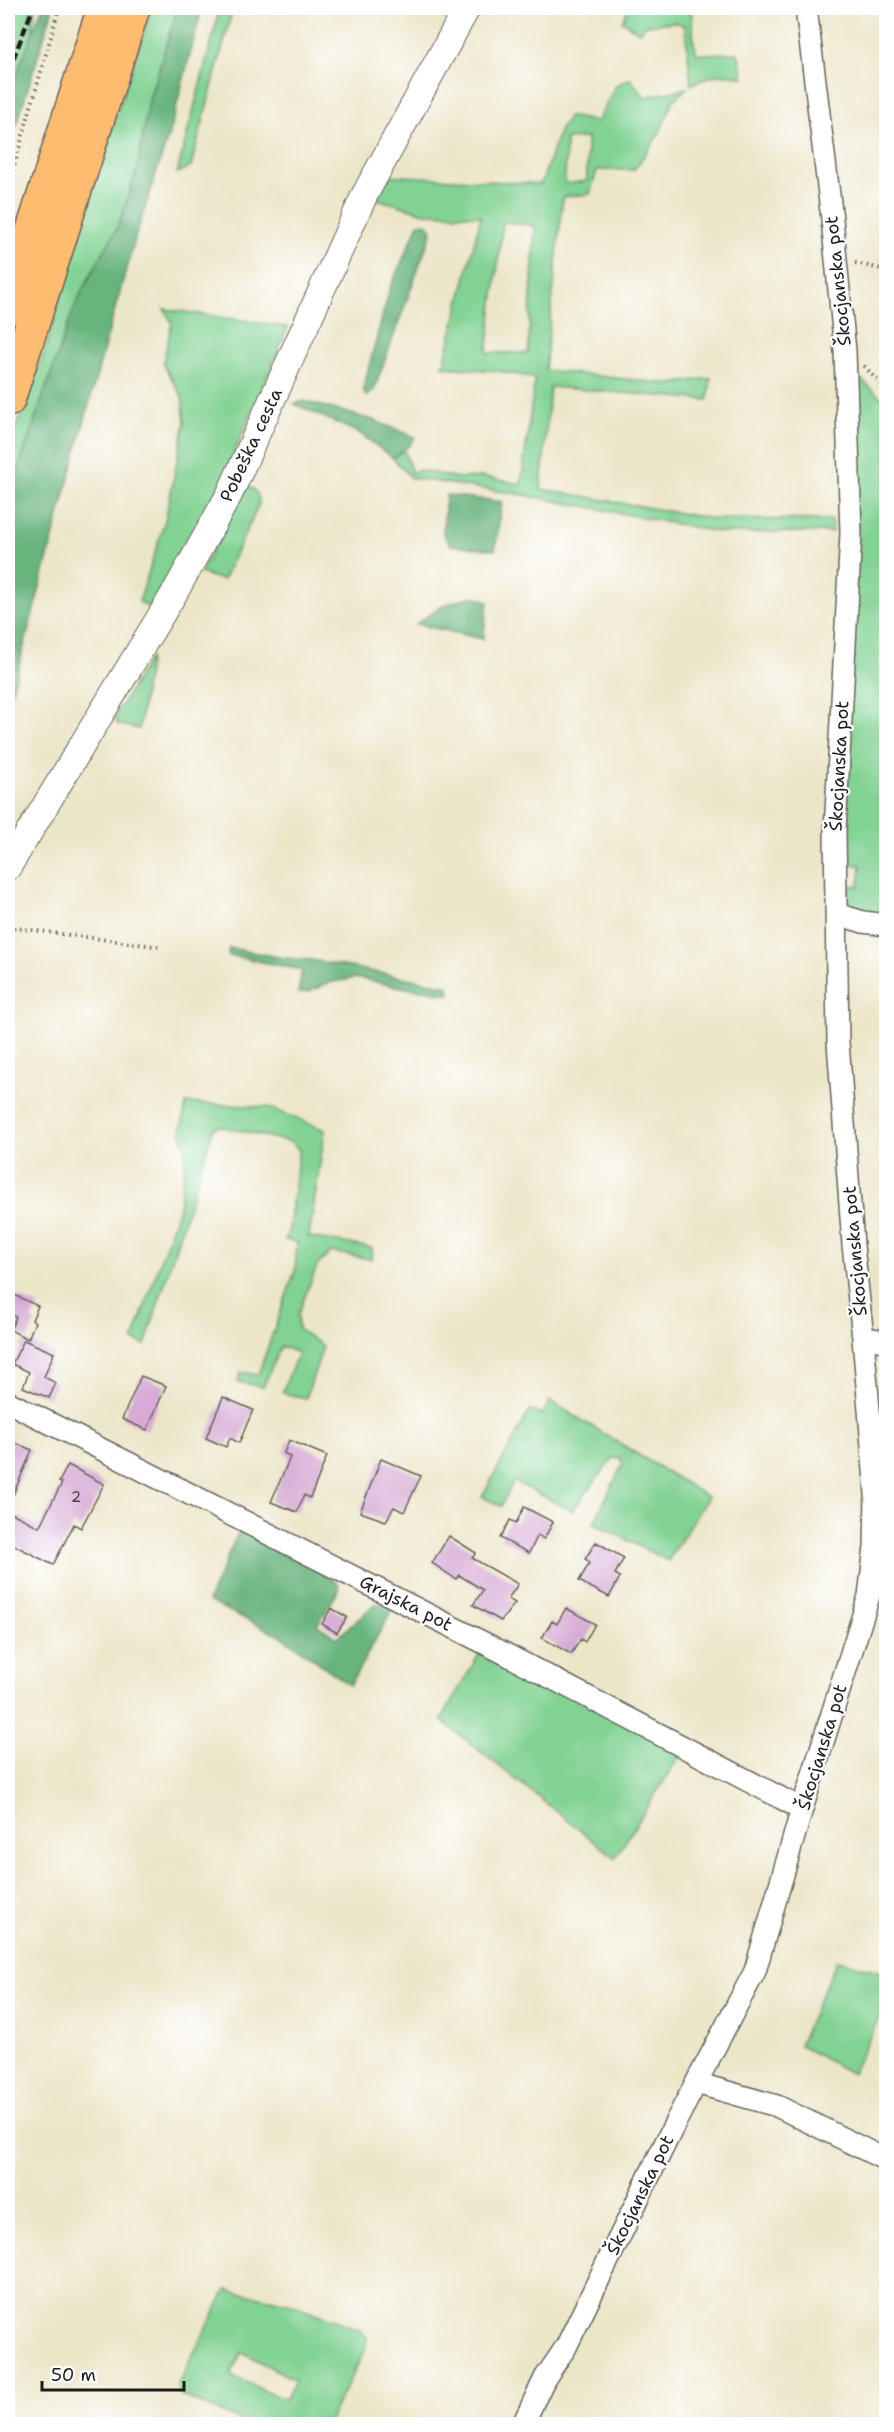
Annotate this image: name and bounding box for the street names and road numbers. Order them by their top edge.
street label: Škocjanska pot [819,215,857,347]
street label: Pobeška cesta [214,384,288,506]
street label: Škocjanska pot [824,700,854,832]
street label: Škocjanska pot [837,1185,873,1317]
street label: Grajska pot [355,1569,457,1637]
street label: Škocjanska pot [791,1681,853,1813]
street label: Škocjanska pot [601,2131,679,2259]

